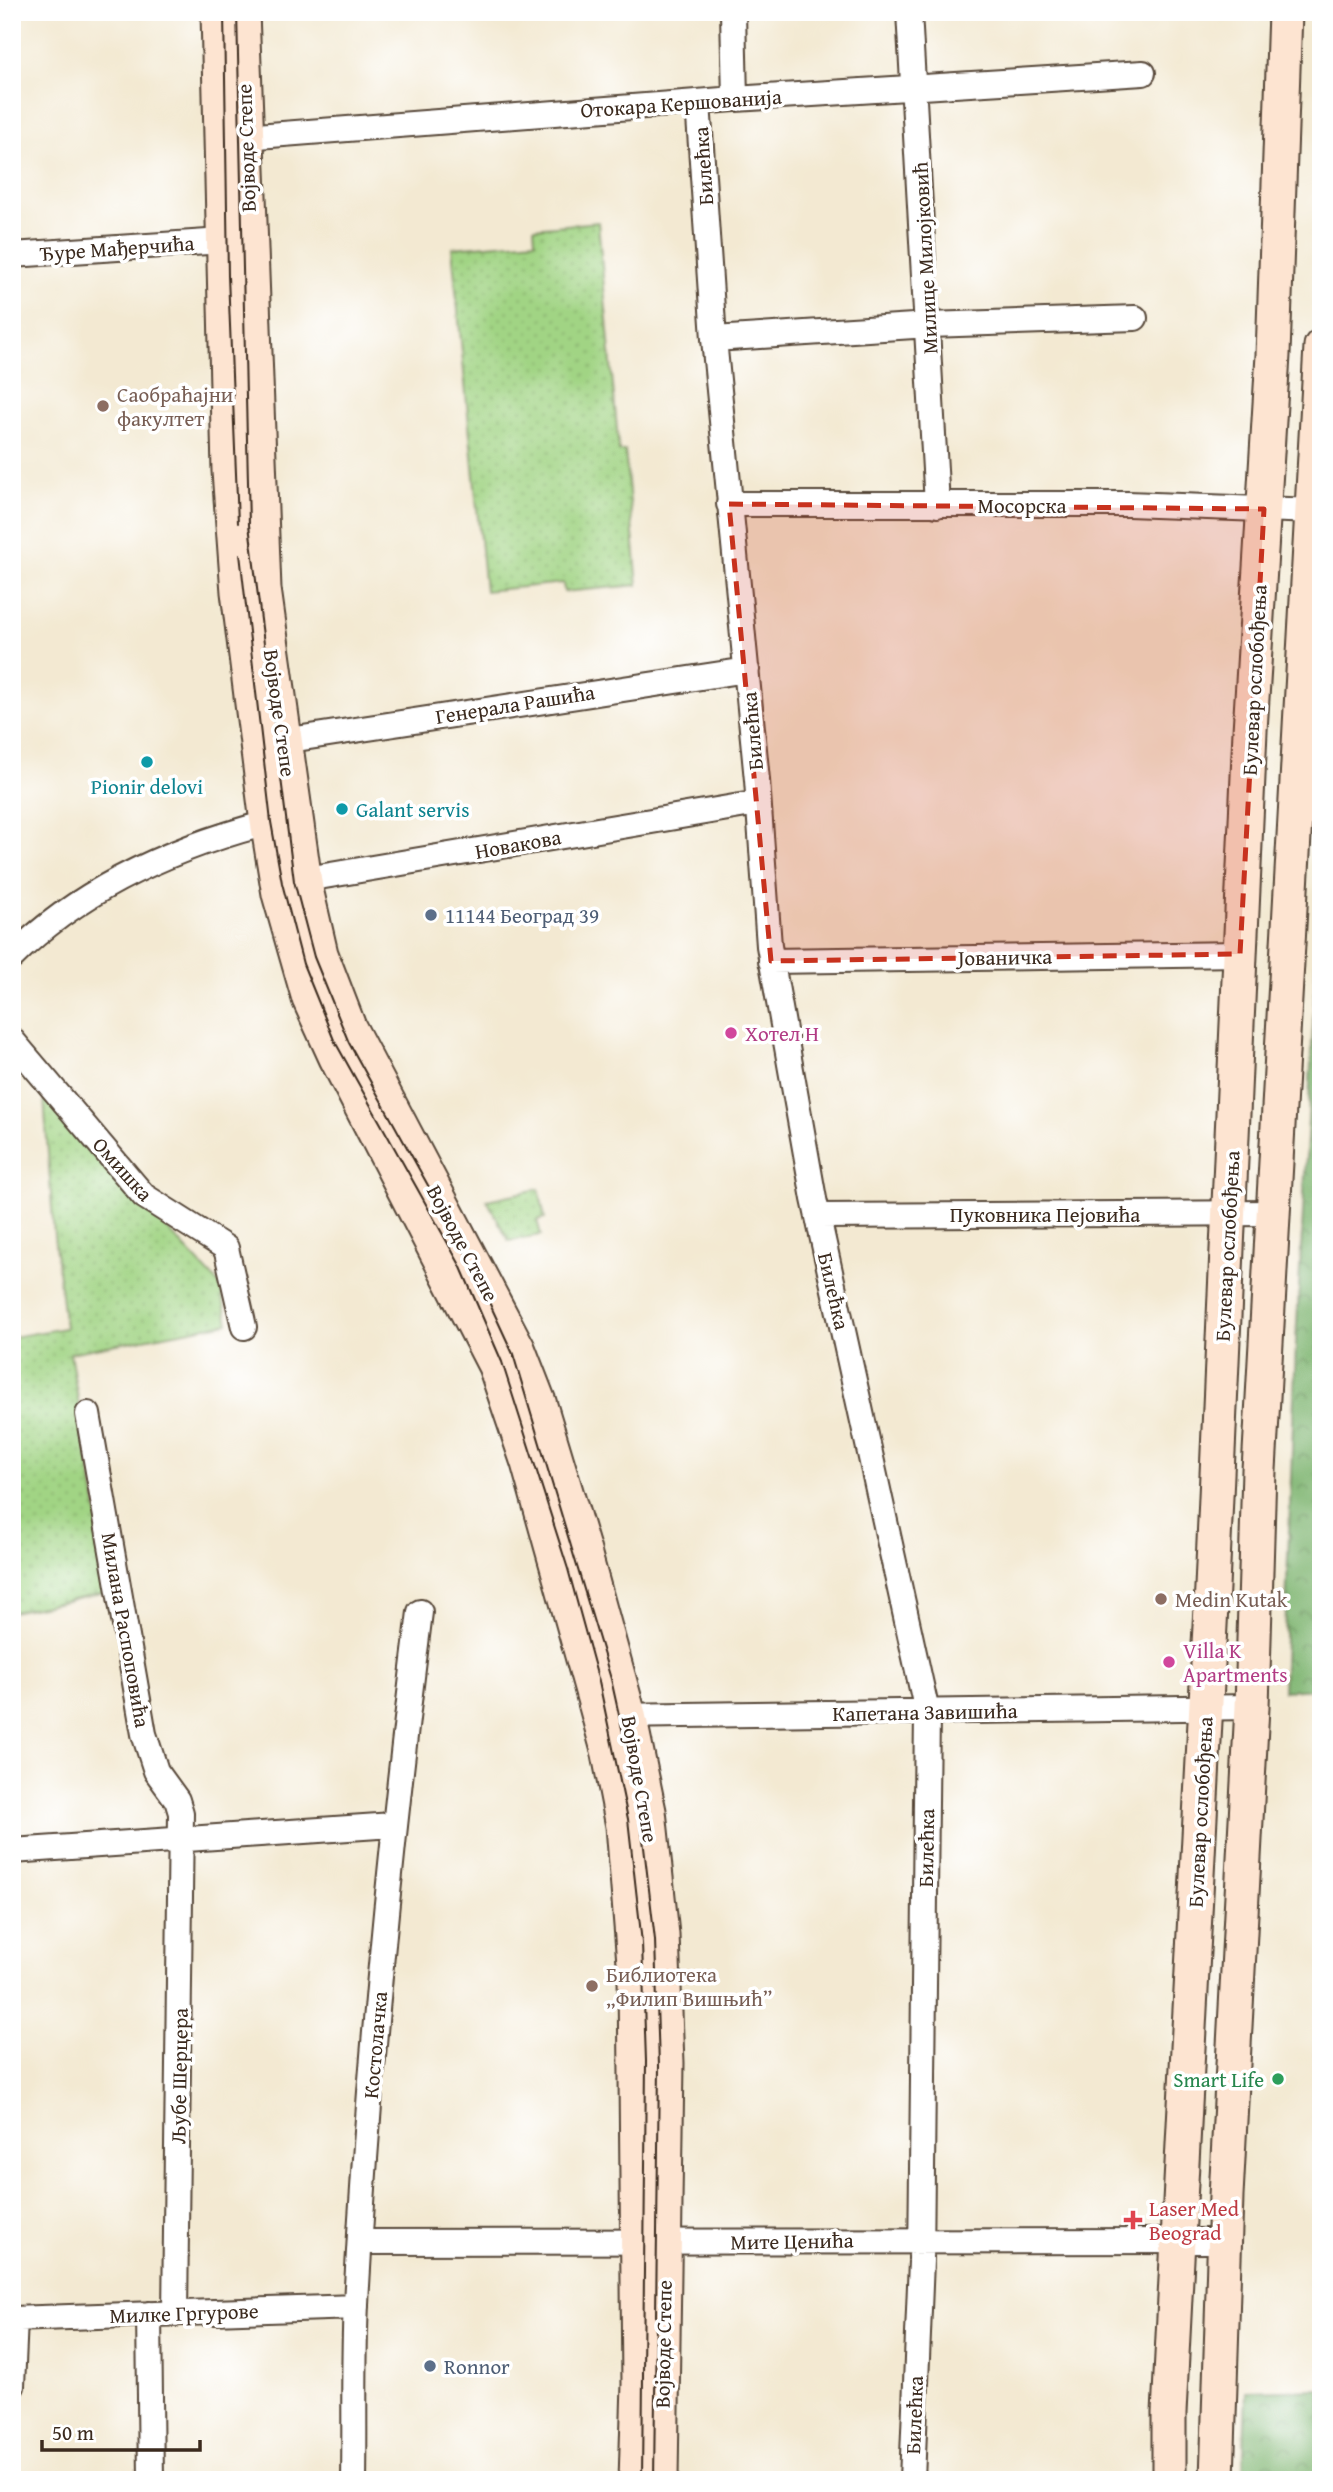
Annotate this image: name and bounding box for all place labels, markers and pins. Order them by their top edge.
place label: Саобраћајни факултет [117,379,233,434]
marker: Саобраћајни факултет [95,398,111,414]
marker: Pionir delovi [139,754,155,770]
place label: Pionir delovi [91,771,203,802]
place label: Galant servis [356,794,470,825]
marker: Galant servis [334,801,350,817]
place label: 11144 Београд 39 [445,900,599,931]
marker: 11144 Београд 39 [423,907,439,923]
place label: Хотел Н [745,1018,819,1049]
marker: Хотел Н [723,1025,739,1041]
place label: Medin Kutak [1175,1584,1288,1615]
marker: Medin Kutak [1153,1591,1169,1607]
place label: Villa K Apartments [1183,1635,1288,1690]
marker: Villa K Apartments [1161,1654,1177,1670]
place label: Библиотека „Филип Вишњић” [606,1959,772,2014]
marker: Библиотека „Филип Вишњић” [584,1978,600,1994]
place label: Smart Life [1173,2064,1264,2095]
marker: Smart Life [1270,2071,1286,2087]
place label: Laser Med Beograd [1149,2193,1240,2248]
marker: Laser Med Beograd [1123,2210,1143,2230]
place label: Ronnor [444,2351,510,2382]
marker: Ronnor [422,2358,438,2374]

